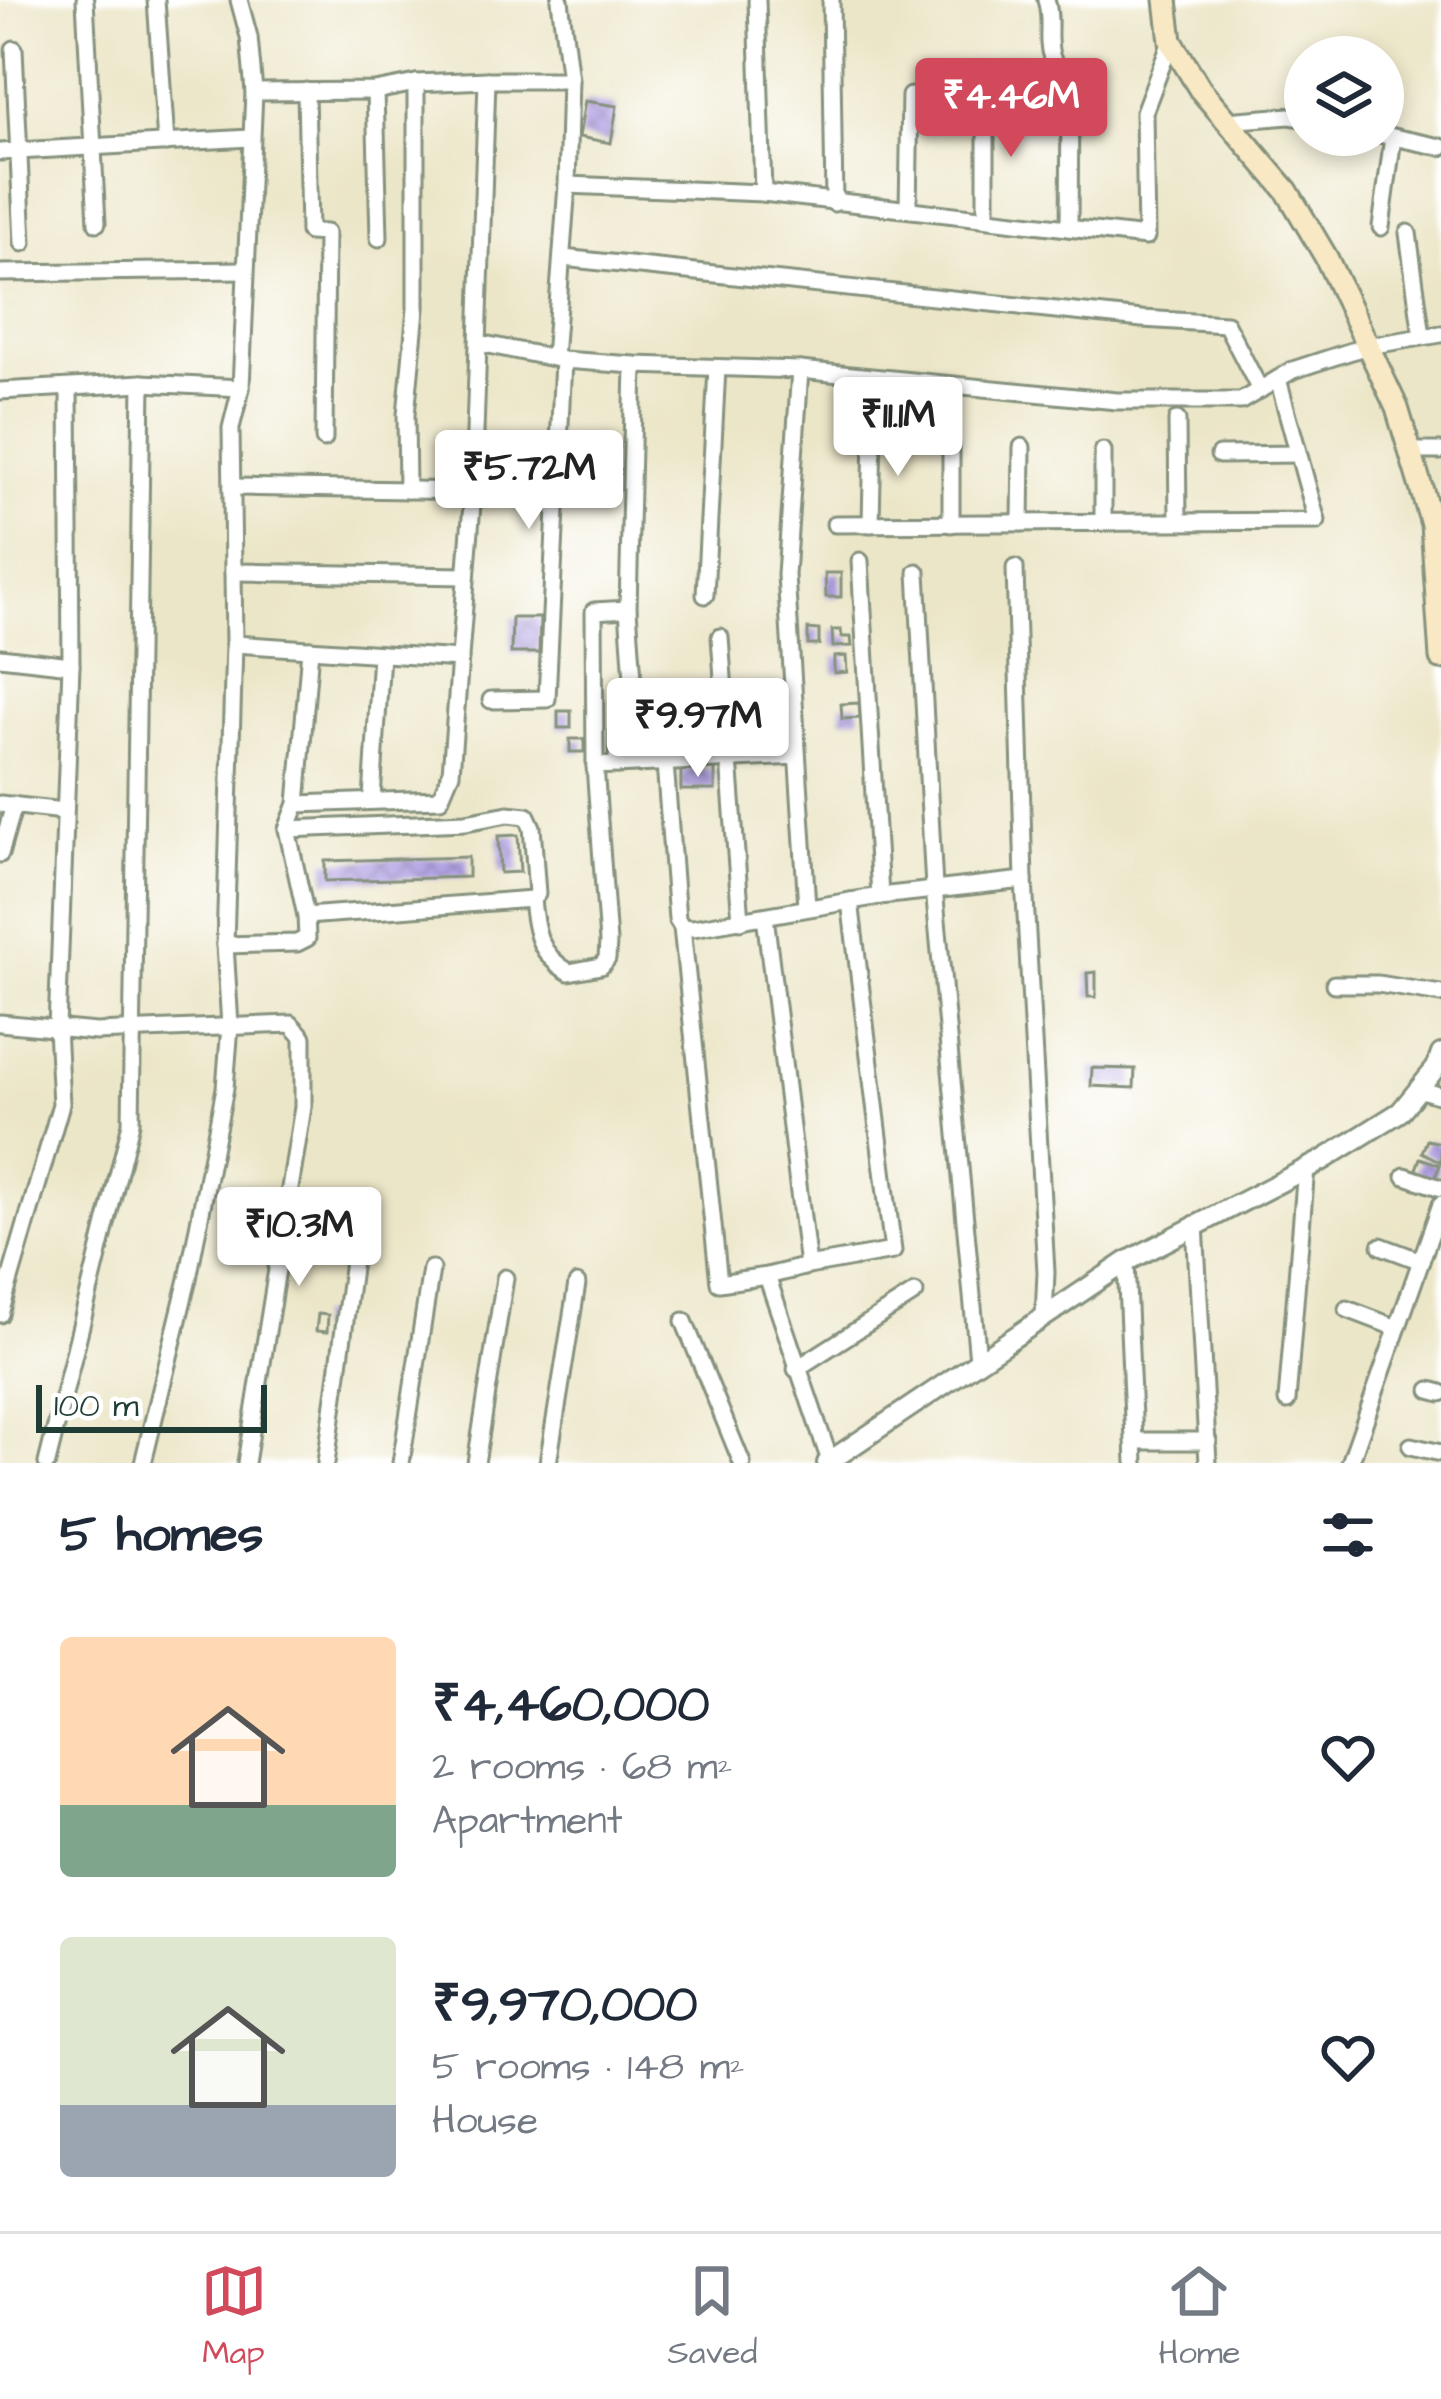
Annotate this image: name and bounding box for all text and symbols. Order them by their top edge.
map controls [1284,36,1404,156]
button: layers [1284,36,1404,156]
pin: ₹4.46M [913,58,1109,160]
text: ₹4.46M [942,70,1080,124]
pin: ₹11.1M [800,377,996,479]
text: ₹11.1M [860,389,936,443]
pin: ₹5.72M [431,430,627,532]
text: ₹5.72M [462,442,596,496]
pin: ₹9.97M [600,678,796,780]
text: ₹9.97M [634,690,762,744]
pin: ₹10.3M [201,1187,397,1289]
text: ₹10.3M [244,1199,354,1253]
scale bar [36,1379,267,1432]
text: 100 m [54,1383,139,1429]
text: 5 homes [60,1500,263,1571]
icon: filters [1315,1502,1381,1568]
text: ₹4,460,000 [432,1670,709,1741]
icon: home [156,1685,300,1829]
icon: heart [1315,1724,1381,1790]
text: 2 rooms · 68 m² [432,1741,732,1795]
text: Apartment [432,1795,623,1849]
text: ₹9,970,000 [432,1970,697,2041]
icon: home [156,1985,300,2129]
icon: heart [1315,2024,1381,2090]
text: 5 rooms · 148 m² [432,2041,745,2095]
text: House [432,2095,538,2149]
tab: Map [201,2258,267,2376]
tab: Saved [668,2258,757,2376]
tab: Home [1158,2258,1240,2376]

